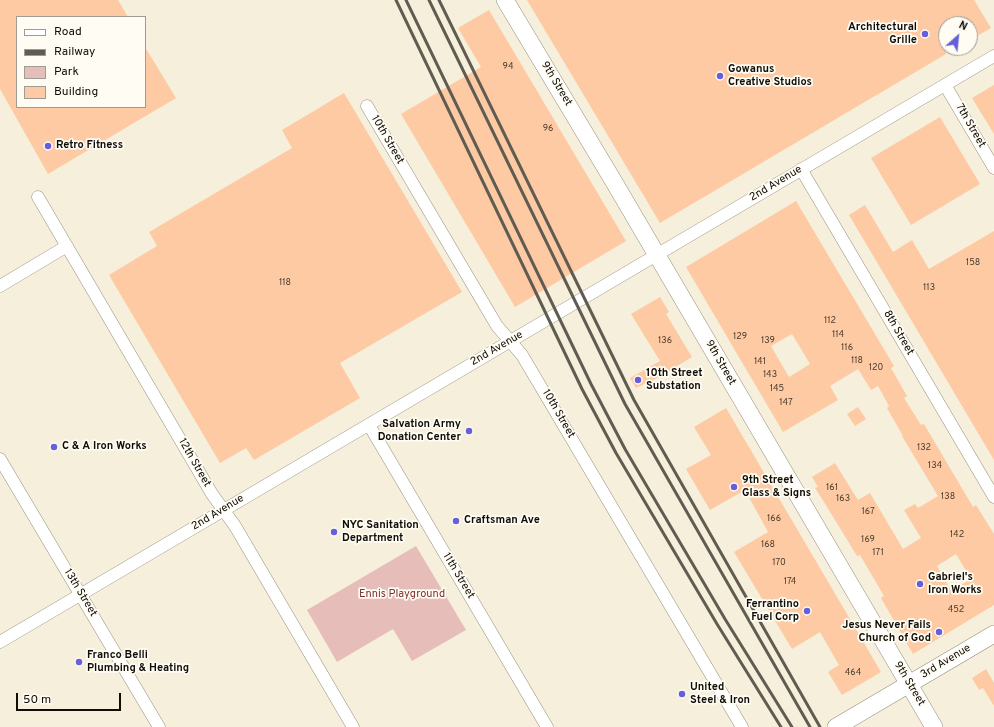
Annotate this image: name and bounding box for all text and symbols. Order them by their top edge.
legend [16,16,146,108]
north arrow [938,16,978,56]
text: N [956,18,970,34]
place label: Architectural Grille [848,21,917,47]
text: Road [54,24,82,40]
marker: Architectural Grille [920,29,930,39]
text: Railway [54,44,95,60]
street label: 9th Street [538,59,574,109]
house number: 94 [503,62,513,72]
place label: Gowanus Creative Studios [728,63,812,89]
text: Park [54,64,79,80]
marker: Gowanus Creative Studios [715,71,725,81]
text: Building [54,84,98,100]
street label: 7th Street [952,102,988,150]
street label: 10th Street [368,113,406,167]
house number: 96 [543,124,553,134]
place label: Retro Fitness [56,139,123,153]
marker: Retro Fitness [43,141,53,151]
street label: 2nd Avenue [747,163,805,205]
house number: 158 [966,258,980,268]
house number: 118 [279,278,291,288]
house number: 113 [923,283,935,293]
street label: 8th Street [880,308,916,358]
house number: 112 [824,316,836,326]
street label: 2nd Avenue [468,329,526,369]
house number: 114 [832,330,844,340]
house number: 129 [733,332,747,342]
house number: 136 [658,336,672,346]
house number: 139 [761,336,775,346]
street label: 9th Street [702,338,738,388]
house number: 116 [841,343,853,353]
house number: 118 [851,356,863,366]
house number: 141 [754,357,766,367]
house number: 120 [869,363,883,373]
place label: 10th Street Substation [646,367,703,393]
house number: 143 [763,370,777,380]
marker: 10th Street Substation [633,375,643,385]
house number: 145 [770,384,784,394]
street label: 10th Street [539,387,577,441]
house number: 147 [779,398,793,408]
place label: Salvation Army Donation Center [378,418,461,444]
marker: Salvation Army Donation Center [464,426,474,436]
street label: 12th Street [175,436,213,490]
place label: C & A Iron Works [62,440,147,454]
marker: C & A Iron Works [49,442,59,452]
house number: 132 [917,443,931,453]
house number: 134 [928,461,942,471]
place label: 9th Street Glass & Signs [742,474,811,500]
marker: 9th Street Glass & Signs [729,482,739,492]
house number: 161 [826,483,838,493]
street label: 2nd Avenue [189,492,247,534]
house number: 138 [941,492,955,502]
house number: 163 [836,494,850,504]
house number: 167 [861,507,875,517]
place label: Craftsman Ave [464,514,540,528]
house number: 166 [767,514,781,524]
marker: Craftsman Ave [451,516,461,526]
place label: NYC Sanitation Department [342,519,419,545]
marker: NYC Sanitation Department [329,527,339,537]
house number: 142 [950,530,964,540]
house number: 169 [861,535,875,545]
house number: 168 [761,540,775,550]
house number: 171 [872,548,884,558]
street label: 11th Street [439,551,477,601]
house number: 170 [772,558,786,568]
street label: 13th Street [61,567,99,619]
place label: Gabriel's Iron Works [928,571,982,597]
house number: 174 [784,577,796,587]
marker: Gabriel's Iron Works [915,579,925,589]
park label: Ennis Playground [359,588,445,602]
place label: Ferrantino Fuel Corp [746,598,799,624]
house number: 452 [948,605,964,615]
marker: Ferrantino Fuel Corp [802,606,812,616]
place label: Jesus Never Fails Church of God [842,619,931,645]
marker: Jesus Never Fails Church of God [934,627,944,637]
street label: 3rd Avenue [919,642,973,682]
place label: Franco Belli Plumbing & Heating [87,649,189,675]
marker: Franco Belli Plumbing & Heating [74,657,84,667]
street label: 9th Street [891,659,927,709]
house number: 464 [845,668,861,678]
place label: United Steel & Iron [690,681,750,707]
scale bar [18,685,123,711]
marker: United Steel & Iron [677,689,687,699]
text: 50 m [23,692,51,708]

